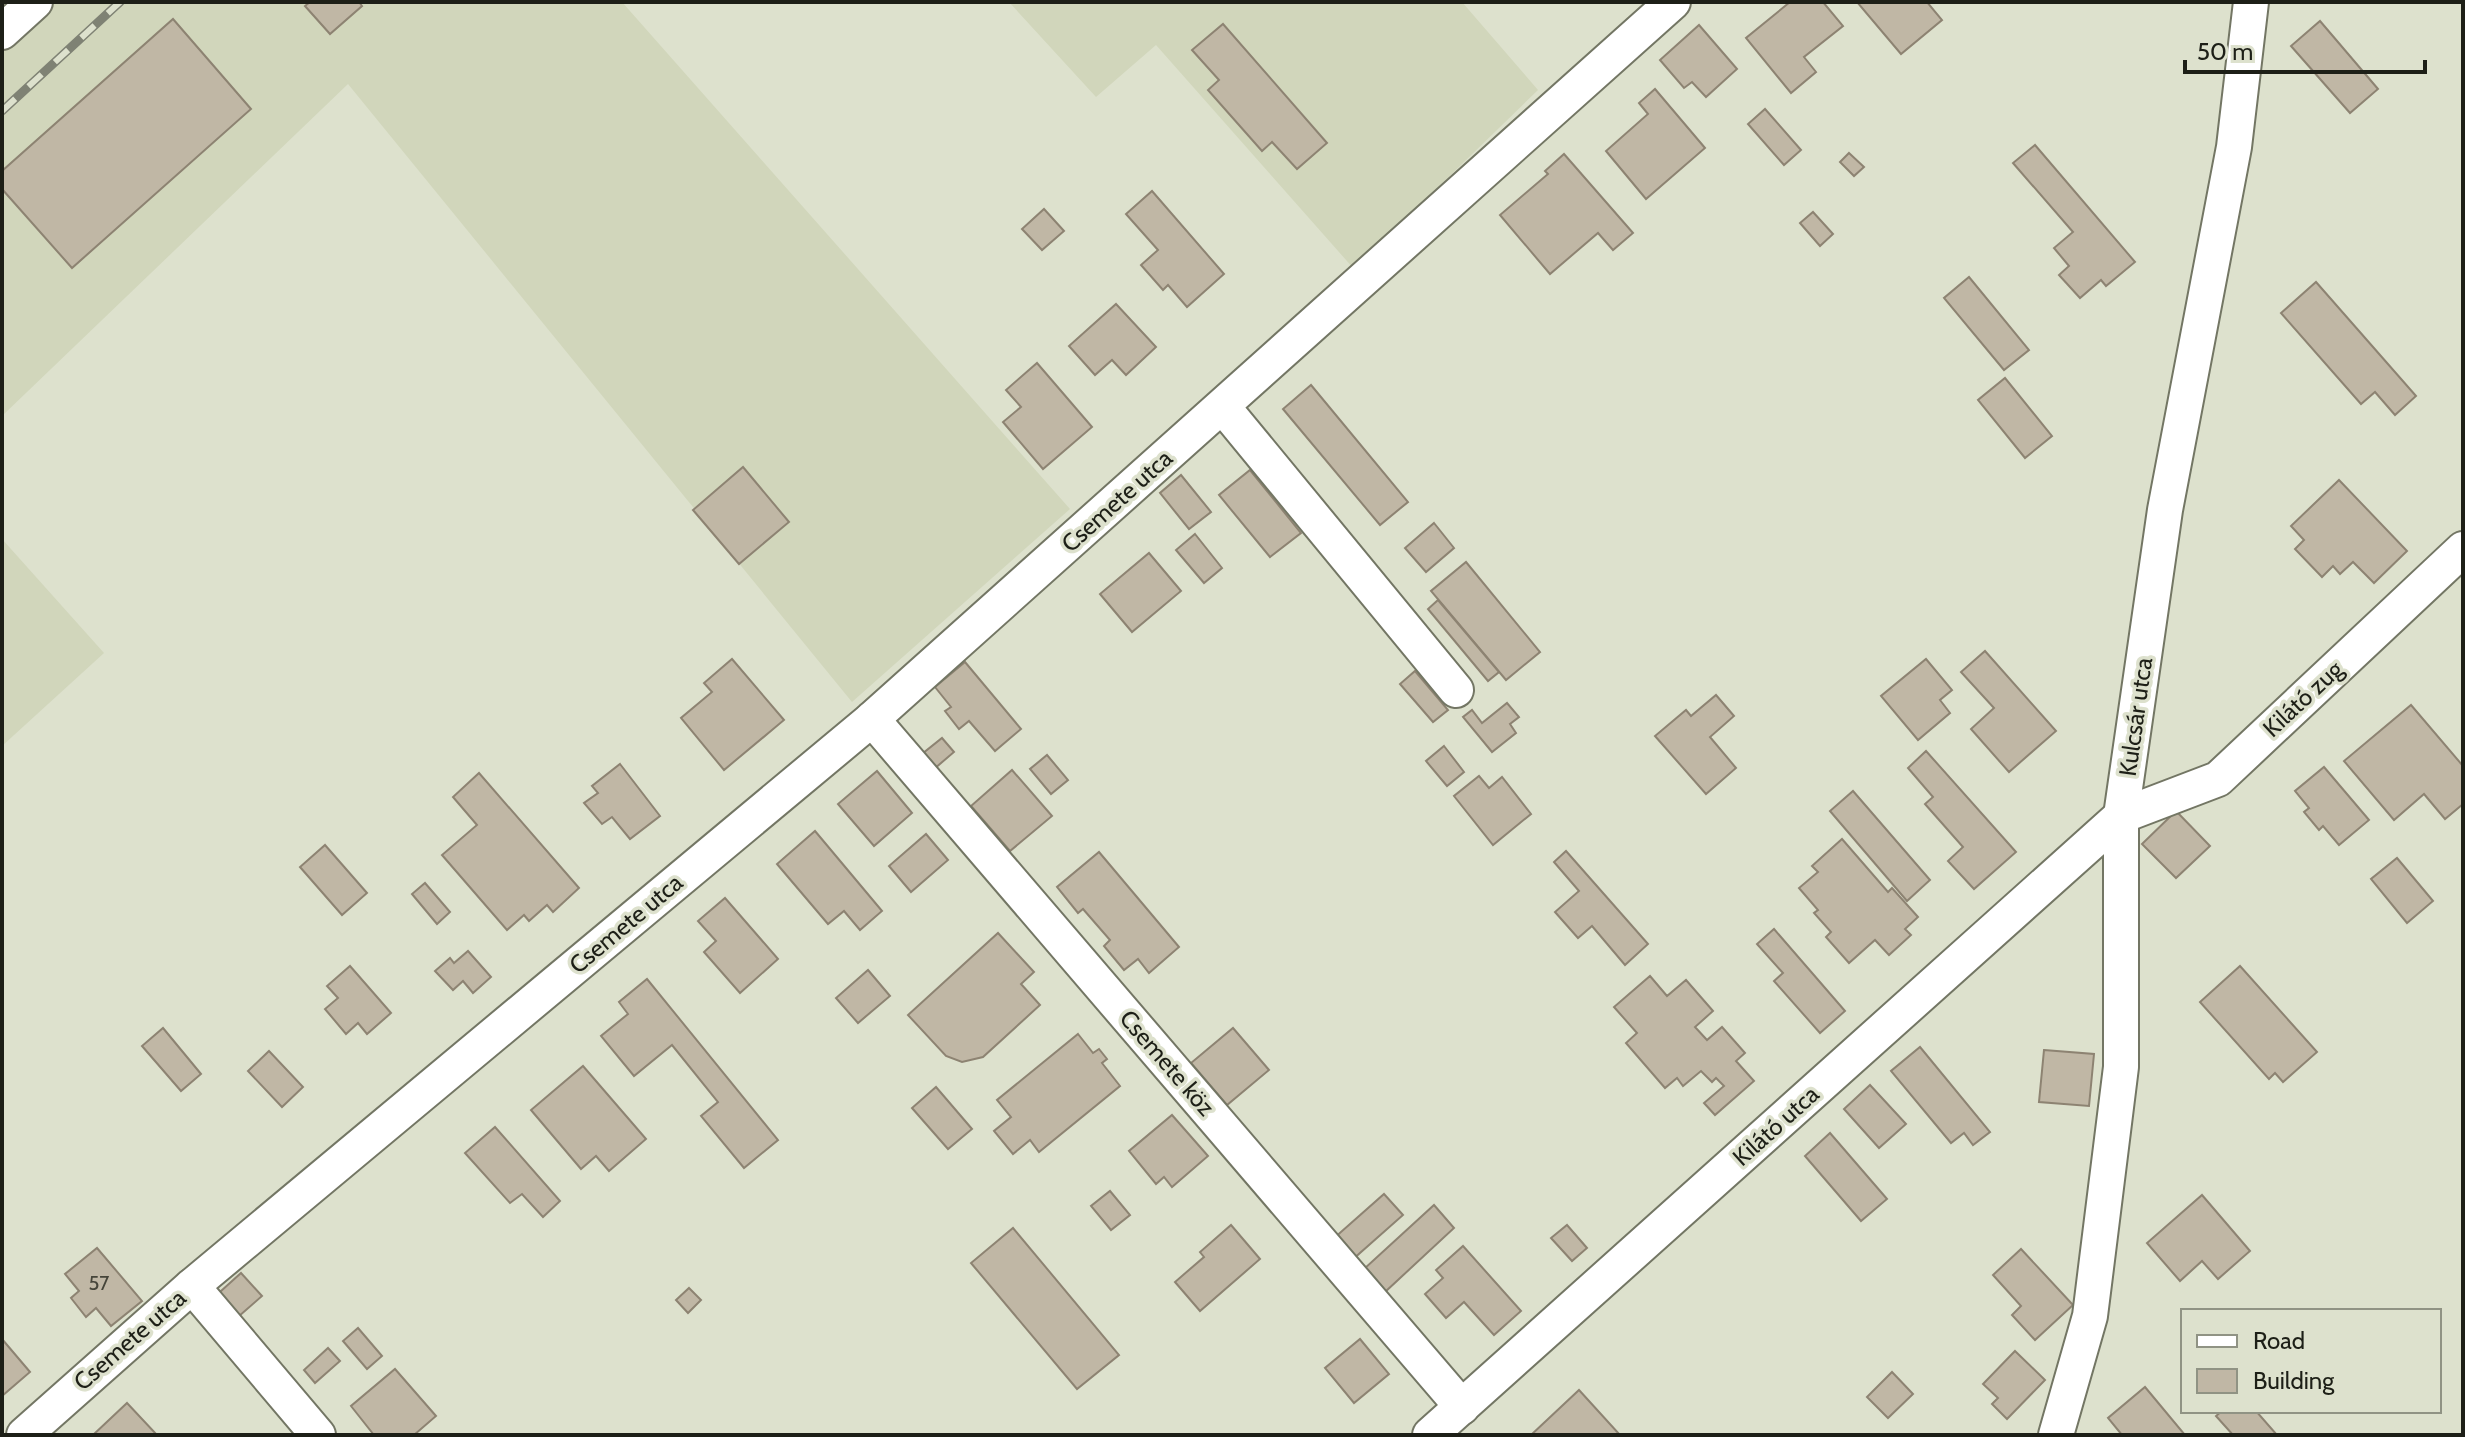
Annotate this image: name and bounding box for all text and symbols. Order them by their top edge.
scale bar [2185,24,2425,74]
text: 50 m [2197,37,2253,66]
street label: Csemete utca [1055,443,1178,558]
street label: Kilátó zug [2257,654,2349,743]
street label: Kulcsár utca [2113,655,2158,778]
street label: Csemete utca [563,868,689,979]
street label: Csemete köz [1114,1004,1221,1121]
street label: Kilátó utca [1727,1079,1825,1172]
house number: 57 [89,1271,109,1295]
street label: Csemete utca [68,1283,192,1396]
legend [2181,1309,2441,1413]
text: Road [2253,1326,2305,1355]
text: Building [2253,1366,2335,1395]

